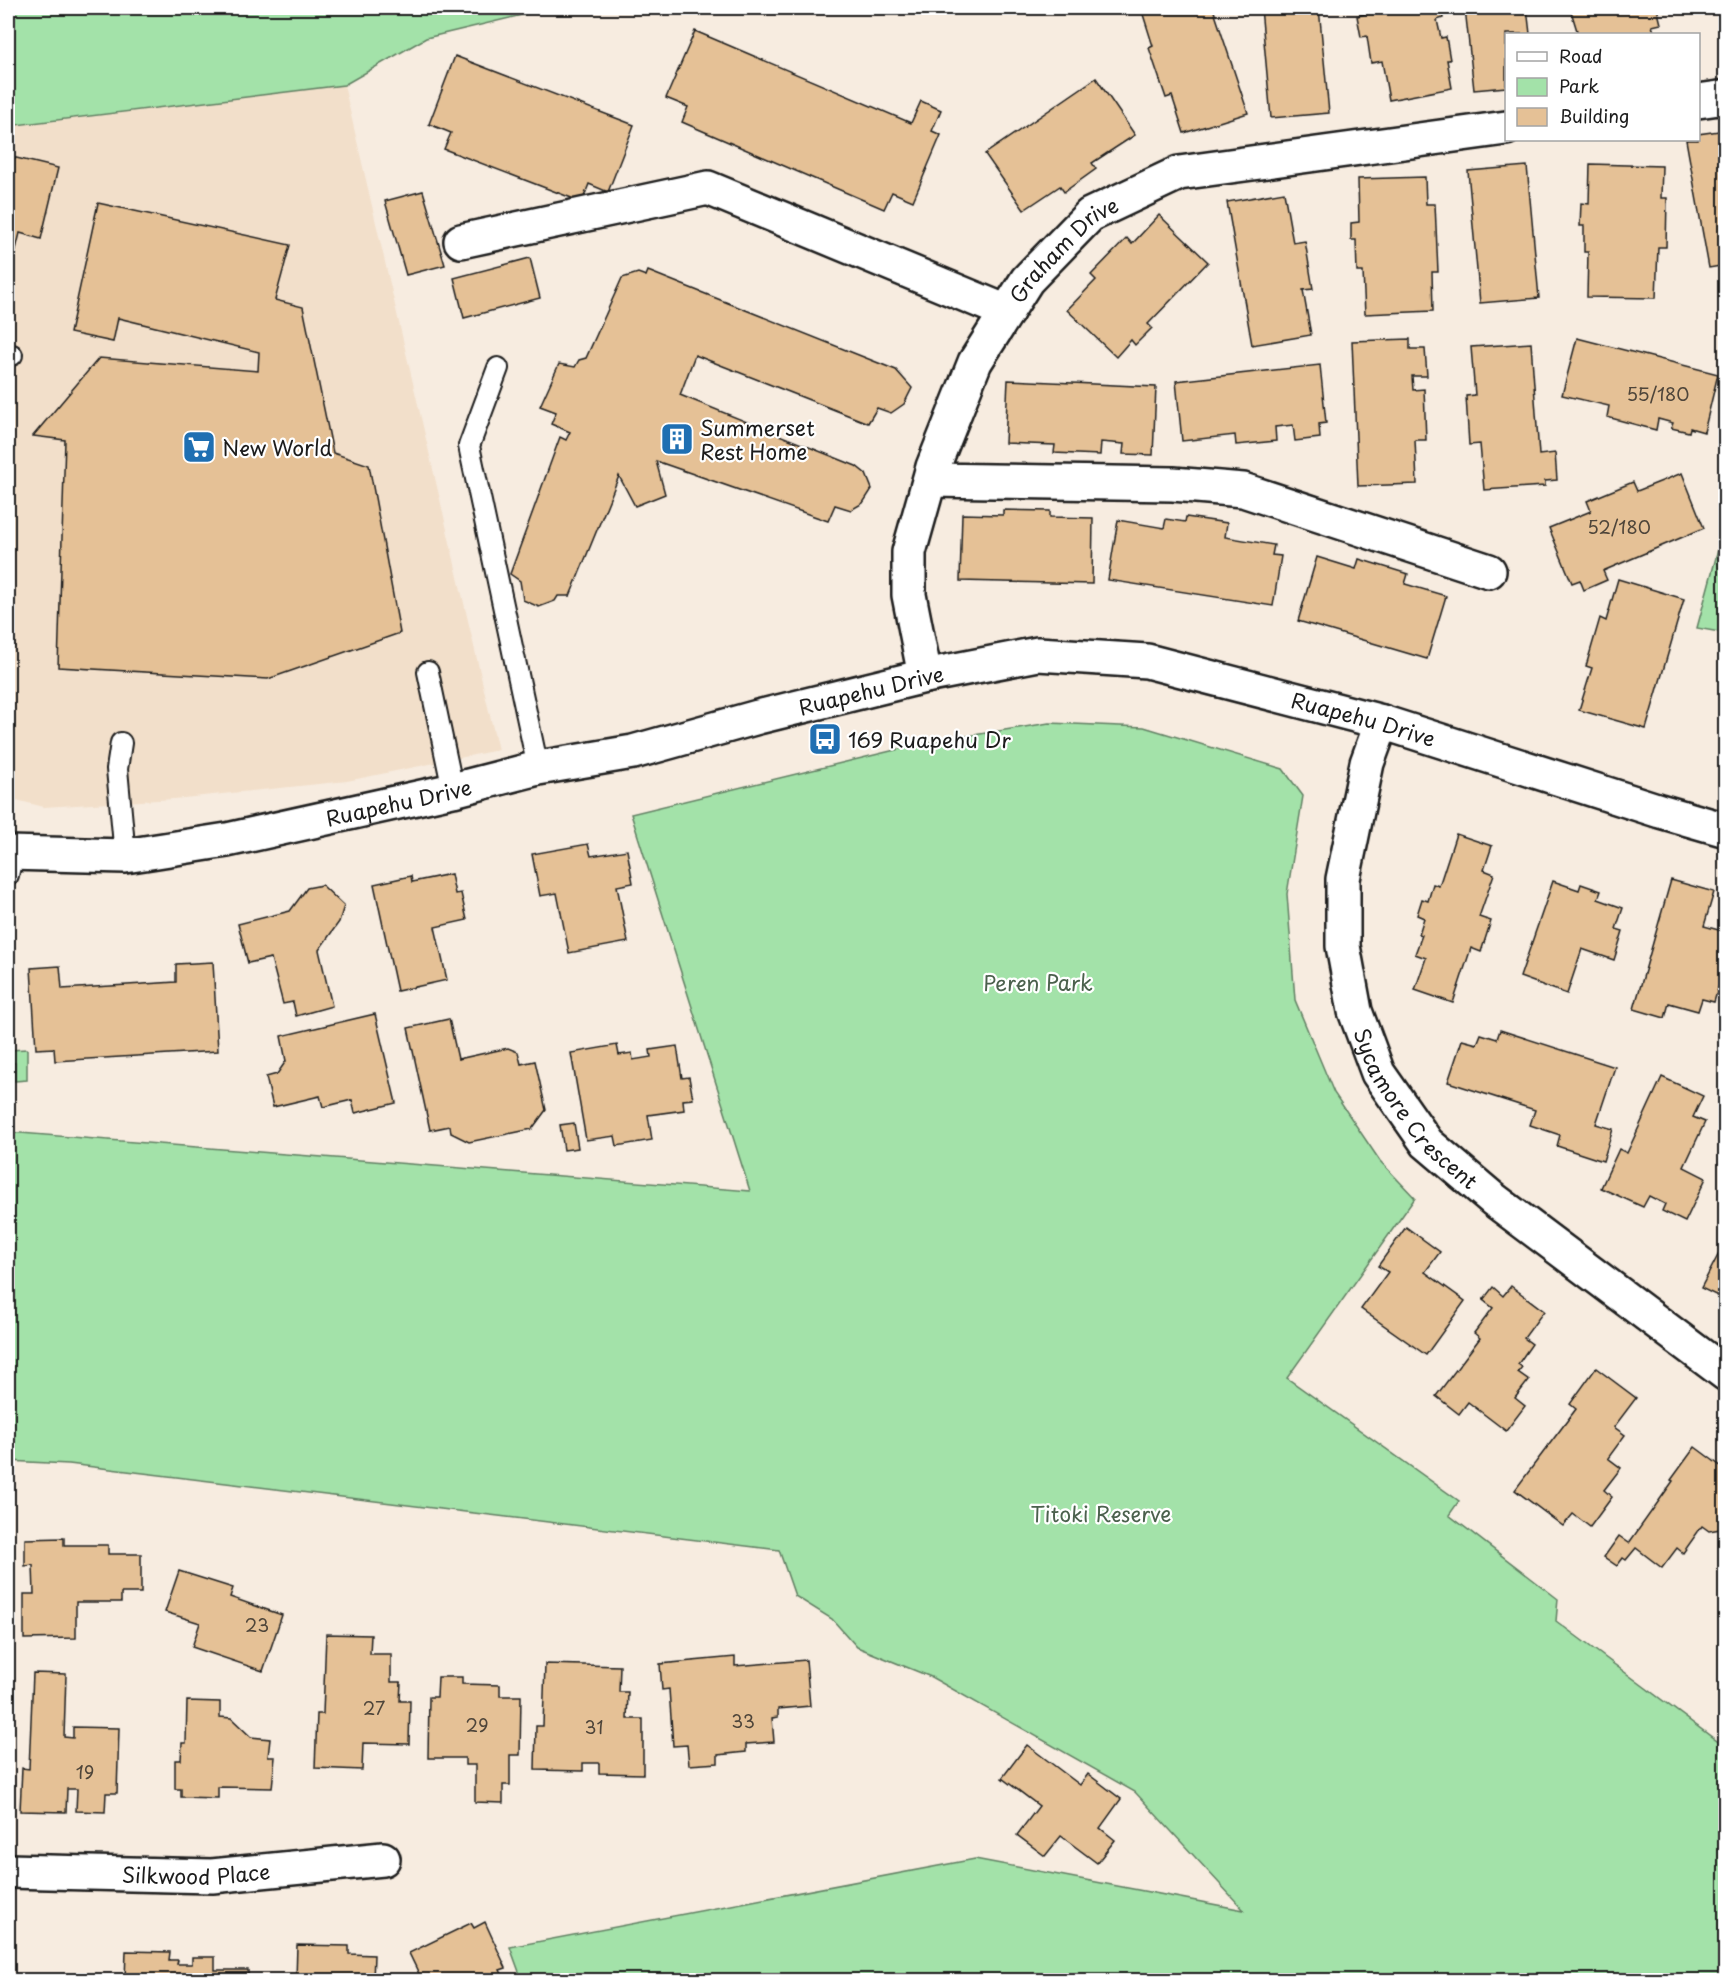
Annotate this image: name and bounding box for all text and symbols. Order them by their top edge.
legend [1505,33,1700,141]
text: Road [1559,42,1603,69]
text: Park [1559,72,1599,99]
text: Building [1559,102,1629,129]
street label: Graham Drive [1001,188,1123,309]
house number: 55/180 [1626,380,1690,407]
place label: Summerset Rest Home [700,411,815,467]
building icon: Summerset Rest Home [659,421,695,457]
supermarket icon: New World [181,429,217,465]
place label: New World [222,431,332,463]
house number: 52/180 [1587,513,1651,540]
street label: Ruapehu Drive [795,657,946,723]
street label: Ruapehu Drive [1288,683,1440,754]
bus stop icon: 169 Ruapehu Dr [807,721,843,757]
place label: 169 Ruapehu Dr [848,723,1011,755]
street label: Ruapehu Drive [323,770,475,834]
park label: Peren Park [983,966,1093,998]
street label: Sycamore Crescent [1347,1023,1485,1196]
park label: Titoki Reserve [1031,1497,1171,1529]
house number: 23 [245,1611,269,1638]
house number: 27 [363,1694,385,1721]
house number: 33 [731,1707,755,1734]
house number: 29 [466,1711,488,1738]
house number: 31 [585,1713,603,1740]
house number: 19 [76,1758,94,1785]
street label: Silkwood Place [121,1854,272,1892]

